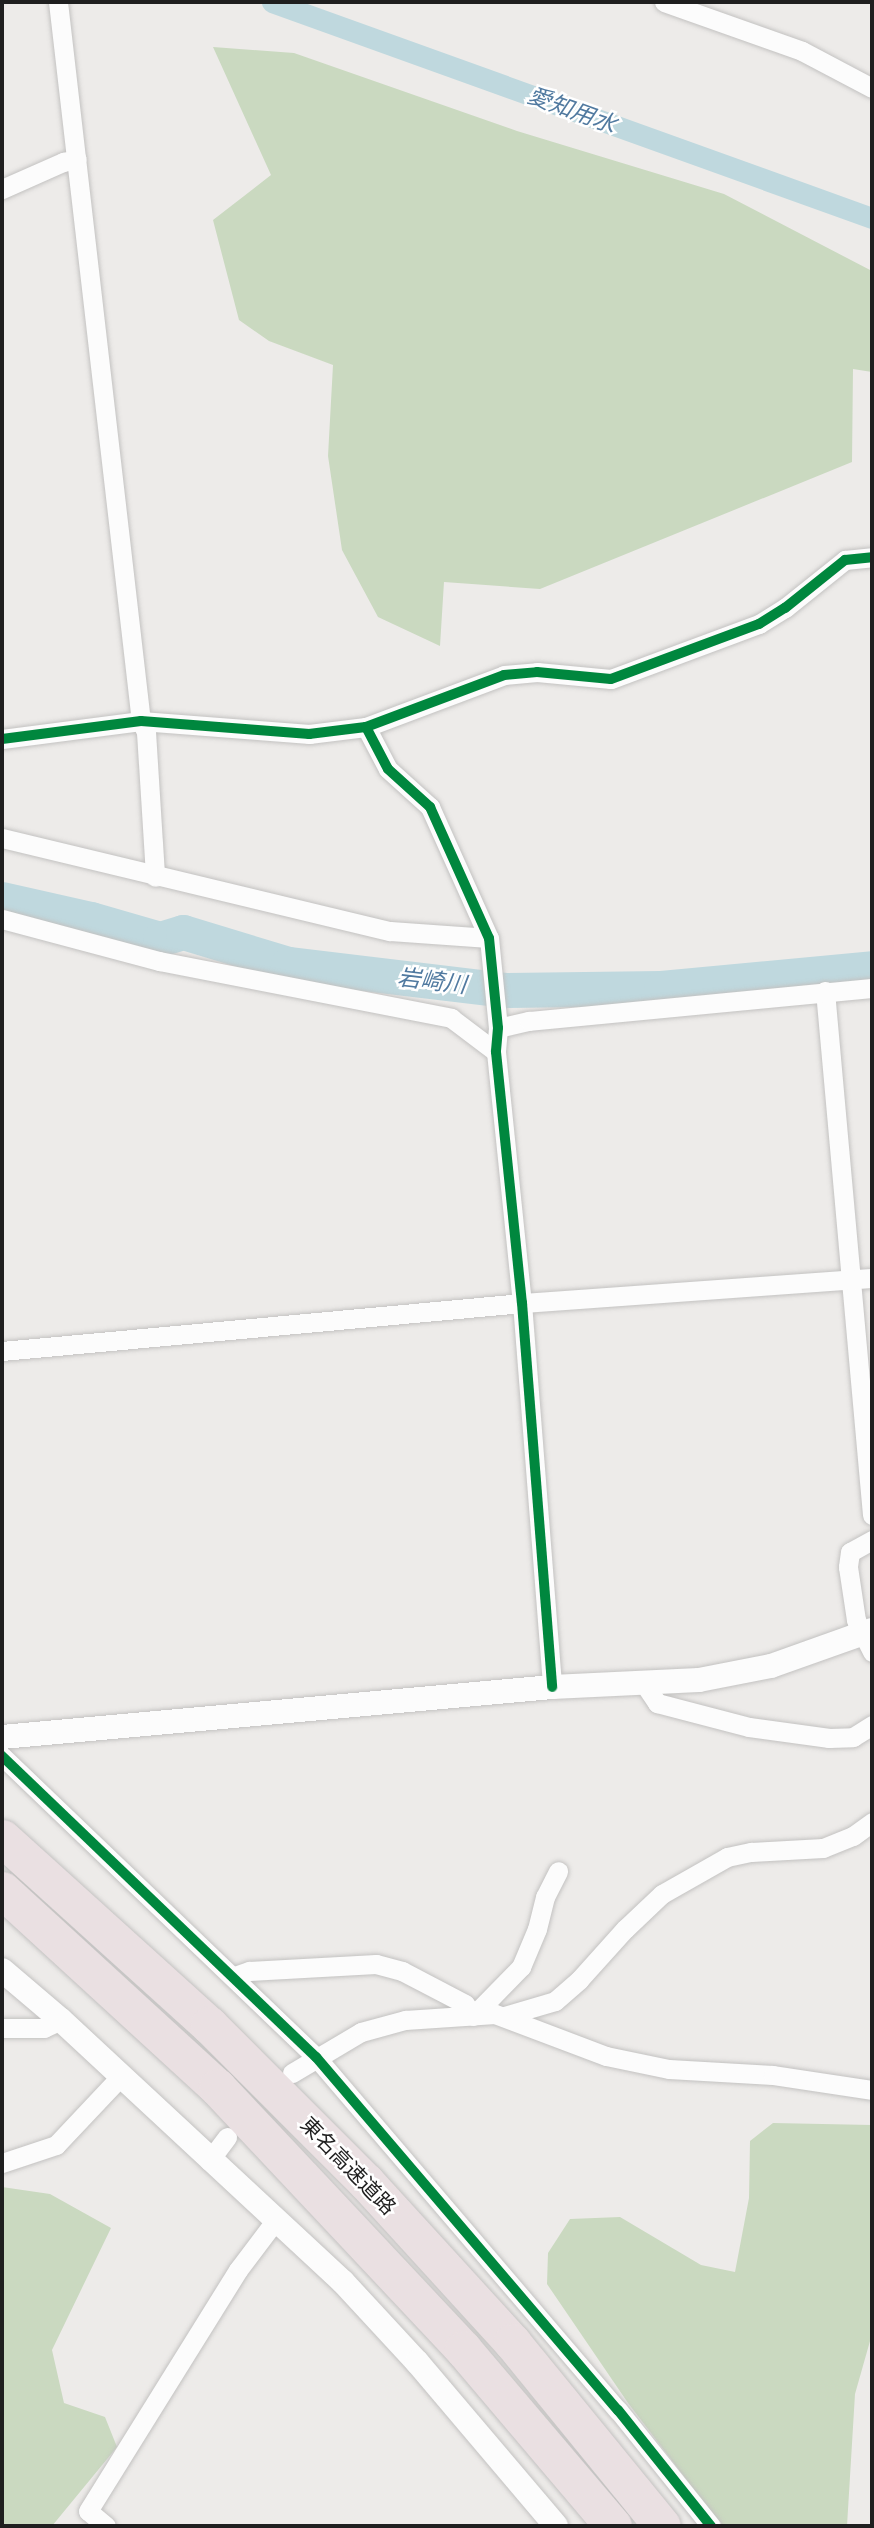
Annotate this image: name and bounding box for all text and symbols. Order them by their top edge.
water label: 愛知用水 [524,81,620,139]
water label: 岩崎川 [396,963,468,999]
street label: 東名高速道路 [295,2112,401,2220]

